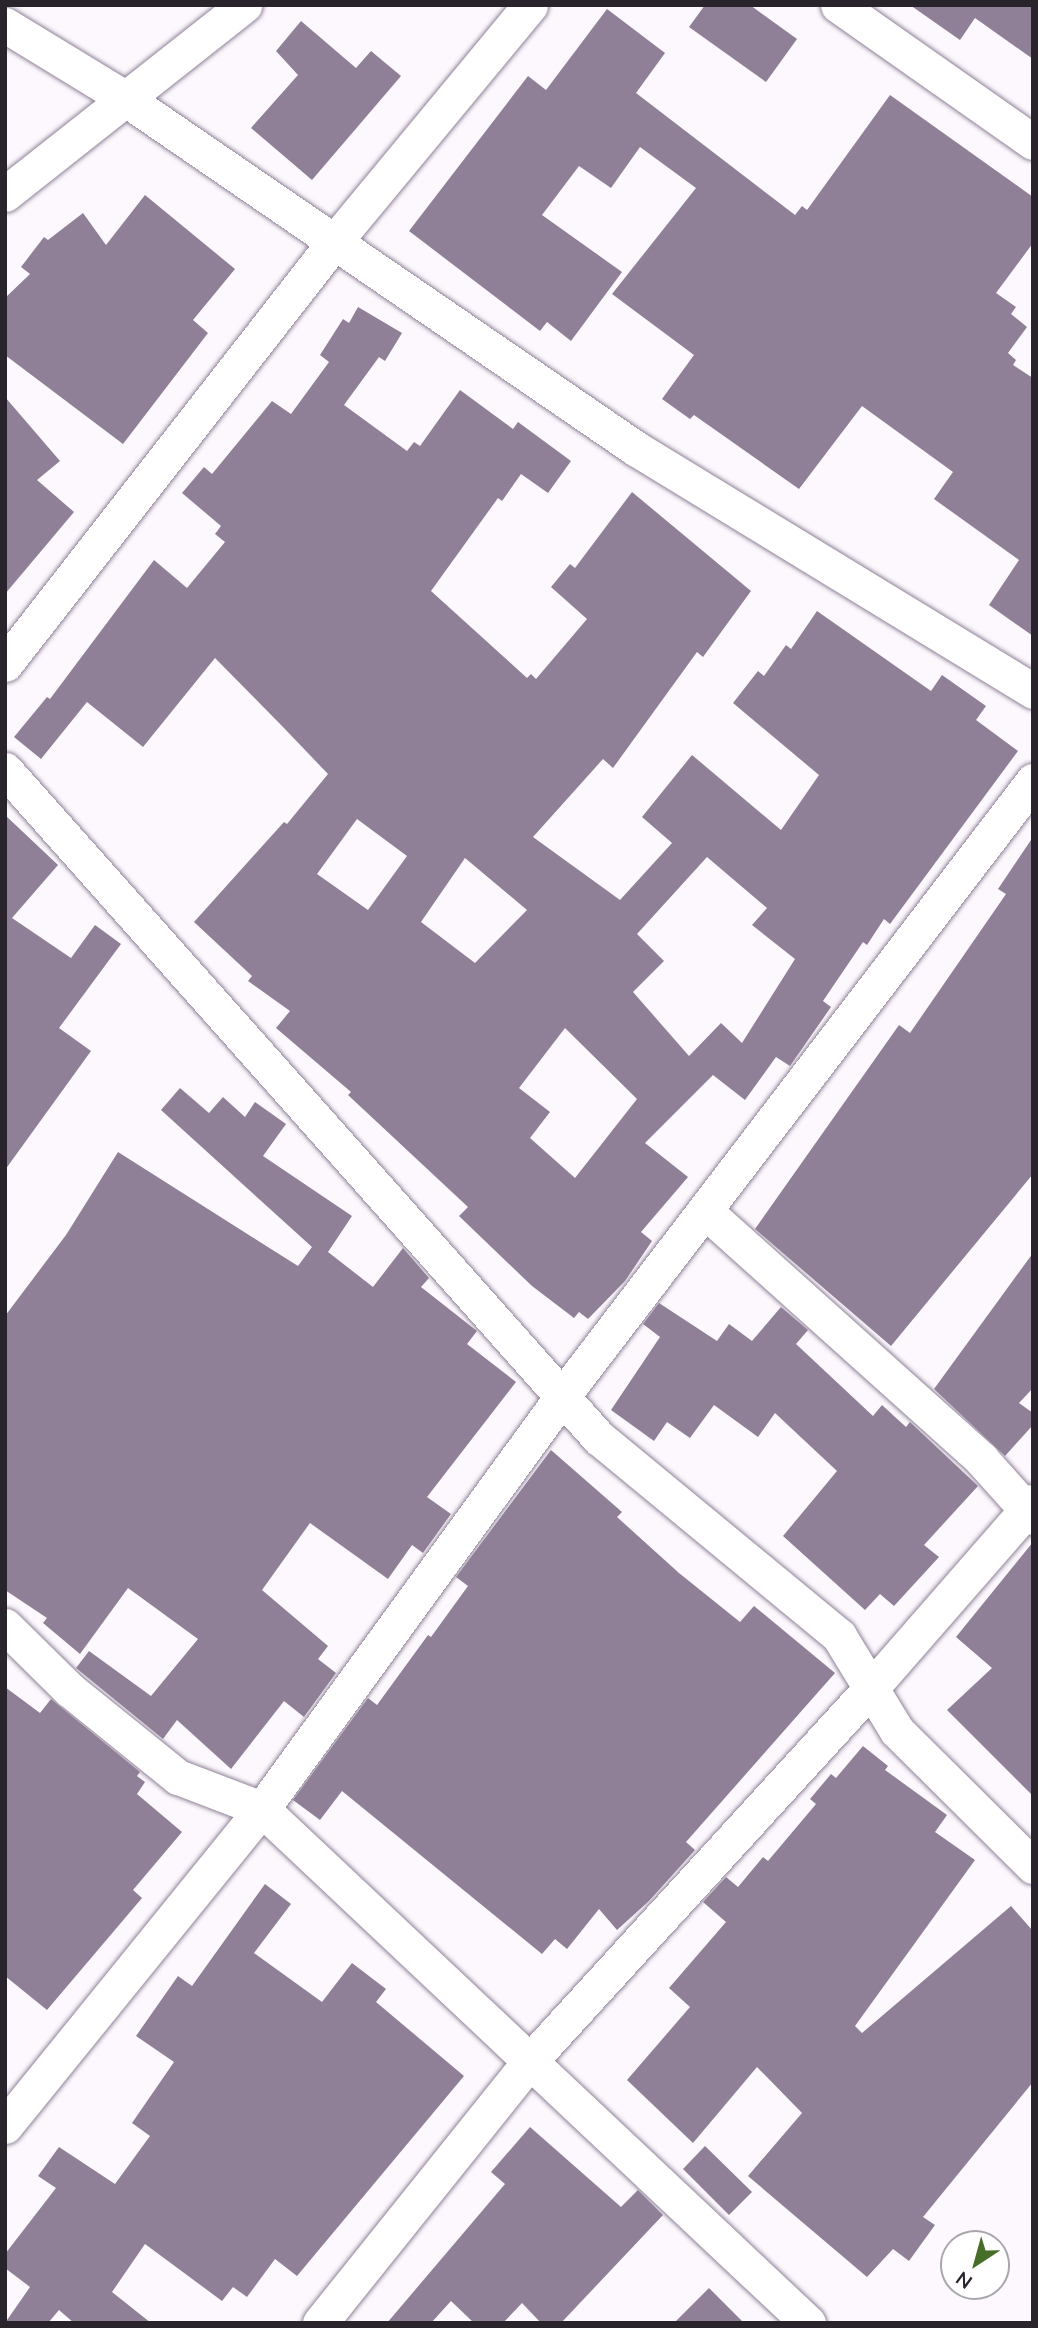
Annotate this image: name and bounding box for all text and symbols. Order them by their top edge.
north arrow [940,2230,1010,2300]
text: N [951,2266,977,2294]

